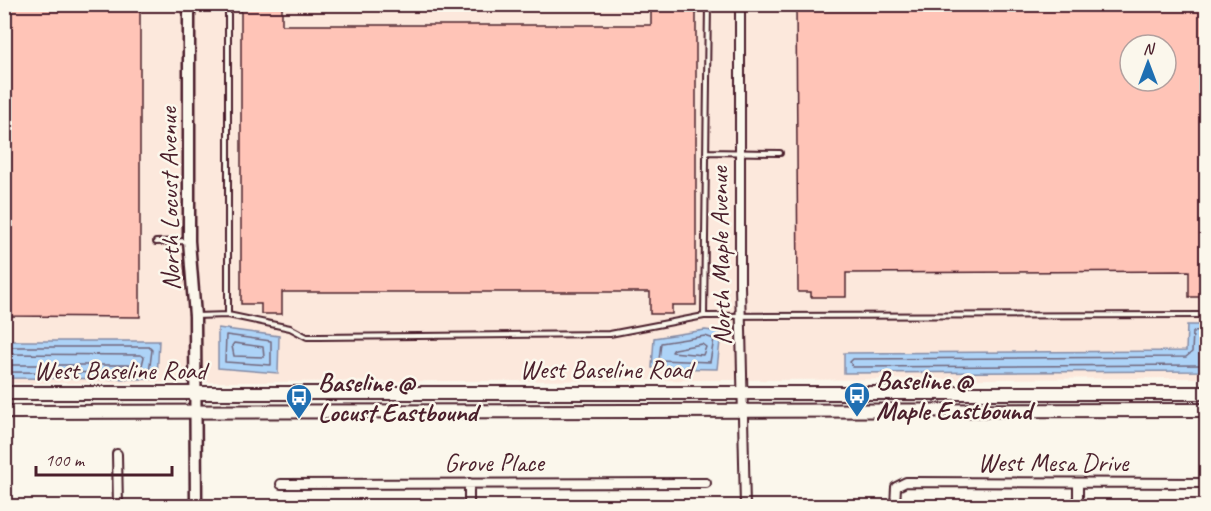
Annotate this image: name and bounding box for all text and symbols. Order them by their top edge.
north arrow [1118,33,1178,93]
text: N [1143,39,1156,59]
street label: North Locust Avenue [151,105,188,291]
street label: North Maple Avenue [702,165,739,346]
street label: West Baseline Road [520,353,696,386]
street label: West Baseline Road [34,354,210,387]
place label: Baseline @ Maple Eastbound [876,364,1036,427]
place label: Baseline @ Locust Eastbound [318,366,482,429]
bus stop icon: Baseline @ Maple Eastbound [842,380,872,418]
bus stop icon: Baseline @ Locust Eastbound [284,382,314,420]
scale bar [36,439,172,477]
street label: Grove Place [444,446,546,479]
street label: West Mesa Drive [978,446,1130,479]
text: 100 m [45,449,86,471]

